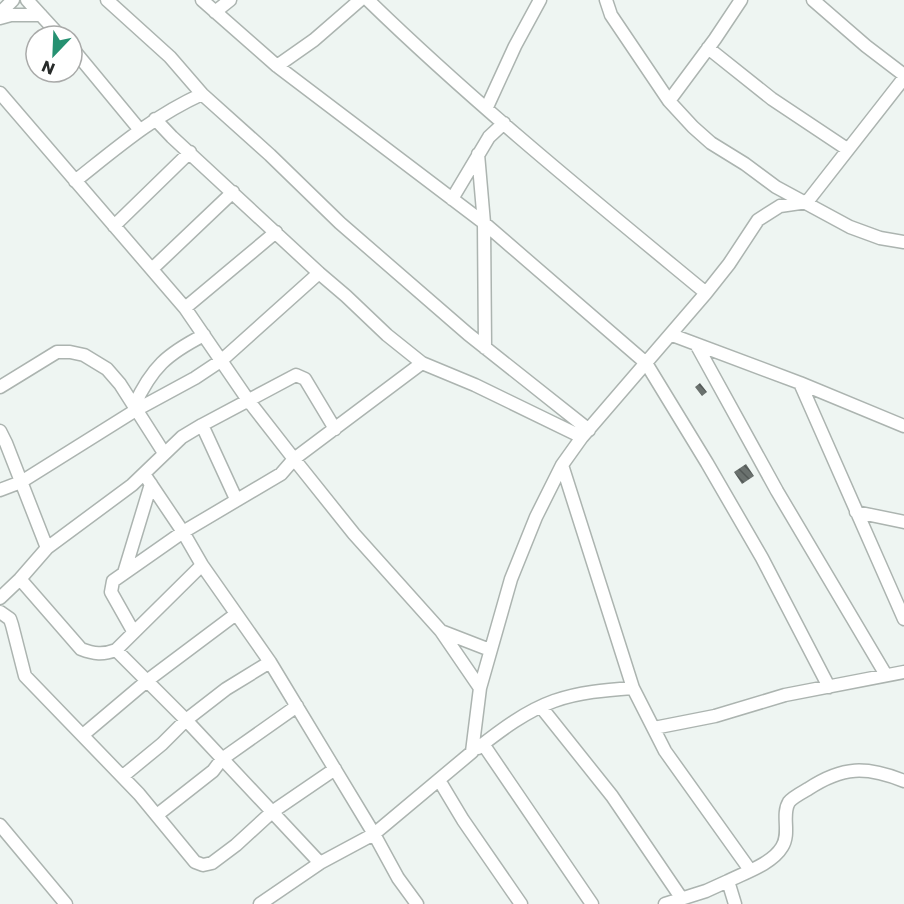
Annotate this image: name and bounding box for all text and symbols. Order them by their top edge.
north arrow [24,24,84,84]
text: N [38,54,58,80]

